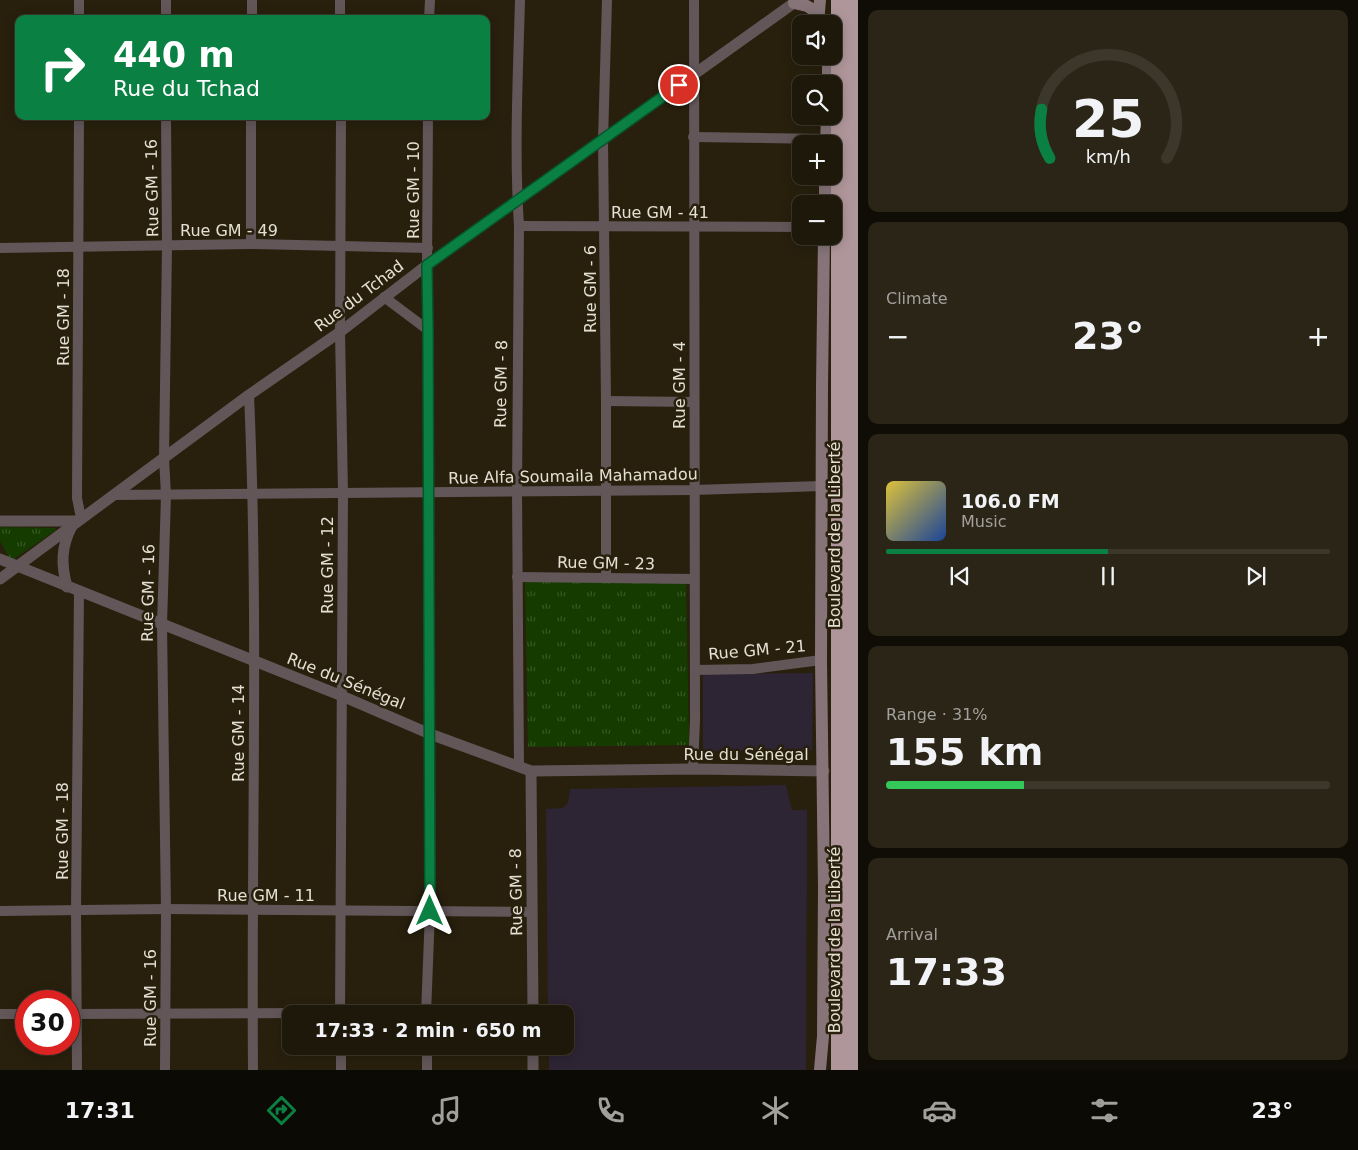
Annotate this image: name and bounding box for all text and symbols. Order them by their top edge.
map controls [792,15,842,245]
button: sound [792,15,842,65]
icon: right [30,35,95,100]
text: 440 m [113,35,235,75]
pin [658,64,700,106]
icon: arrive [665,71,693,99]
button: search [792,75,842,125]
text: Rue du Tchad [113,76,260,101]
text: 25 [1072,89,1144,149]
button: + [792,135,842,185]
street label: Rue GM - 16 [142,139,162,237]
street label: Rue GM - 10 [404,141,423,239]
text: km/h [1085,146,1131,167]
button: − [792,195,842,245]
street label: Rue GM - 41 [611,203,709,222]
street label: Rue GM - 49 [180,221,278,240]
street label: Rue GM - 6 [581,245,600,333]
street label: Rue du Tchad [311,256,407,336]
street label: Rue GM - 18 [54,268,73,366]
text: Climate [886,289,948,308]
text: 23° [1072,314,1144,358]
text: − [886,320,909,353]
text: + [1307,320,1330,353]
street label: Rue GM - 8 [491,340,511,428]
street label: Rue GM - 4 [670,341,689,429]
street label: Boulevard de la Liberté [825,442,844,628]
street label: Rue Alfa Soumaila Mahamadou [448,464,698,488]
text: 106.0 FM [961,490,1060,512]
text: Music [961,512,1007,531]
street label: Rue GM - 12 [318,516,337,614]
street label: Rue GM - 16 [138,544,158,642]
street label: Rue GM - 23 [557,553,655,573]
icon: previous [946,562,974,590]
icon: pause [1094,562,1122,590]
icon: next [1242,562,1270,590]
street label: Rue GM - 21 [707,636,807,664]
street label: Rue du Sénégal [284,649,408,713]
street label: Rue GM - 14 [229,684,248,782]
text: Range · 31% [886,705,988,724]
text: 155 km [886,730,1043,774]
street label: Rue du Sénégal [683,745,809,764]
street label: Rue GM - 18 [53,782,72,880]
street label: Boulevard de la Liberté [825,847,844,1033]
street label: Rue GM - 8 [506,848,526,936]
position arrow [403,884,455,936]
street label: Rue GM - 11 [217,886,315,905]
text: Arrival [886,925,938,944]
street label: Rue GM - 16 [141,949,160,1047]
text: 17:33 [886,950,1007,994]
speed limit sign: 30 [15,990,80,1055]
text: 17:33 · 2 min · 650 m [314,1019,542,1041]
icon: directions [264,1093,299,1128]
icon: music [429,1093,464,1128]
icon: phone [593,1093,628,1128]
icon: climate [758,1093,793,1128]
icon: car [922,1093,957,1128]
icon: filters [1087,1093,1122,1128]
text: 17:31 [65,1098,135,1123]
text: 23° [1252,1098,1293,1123]

